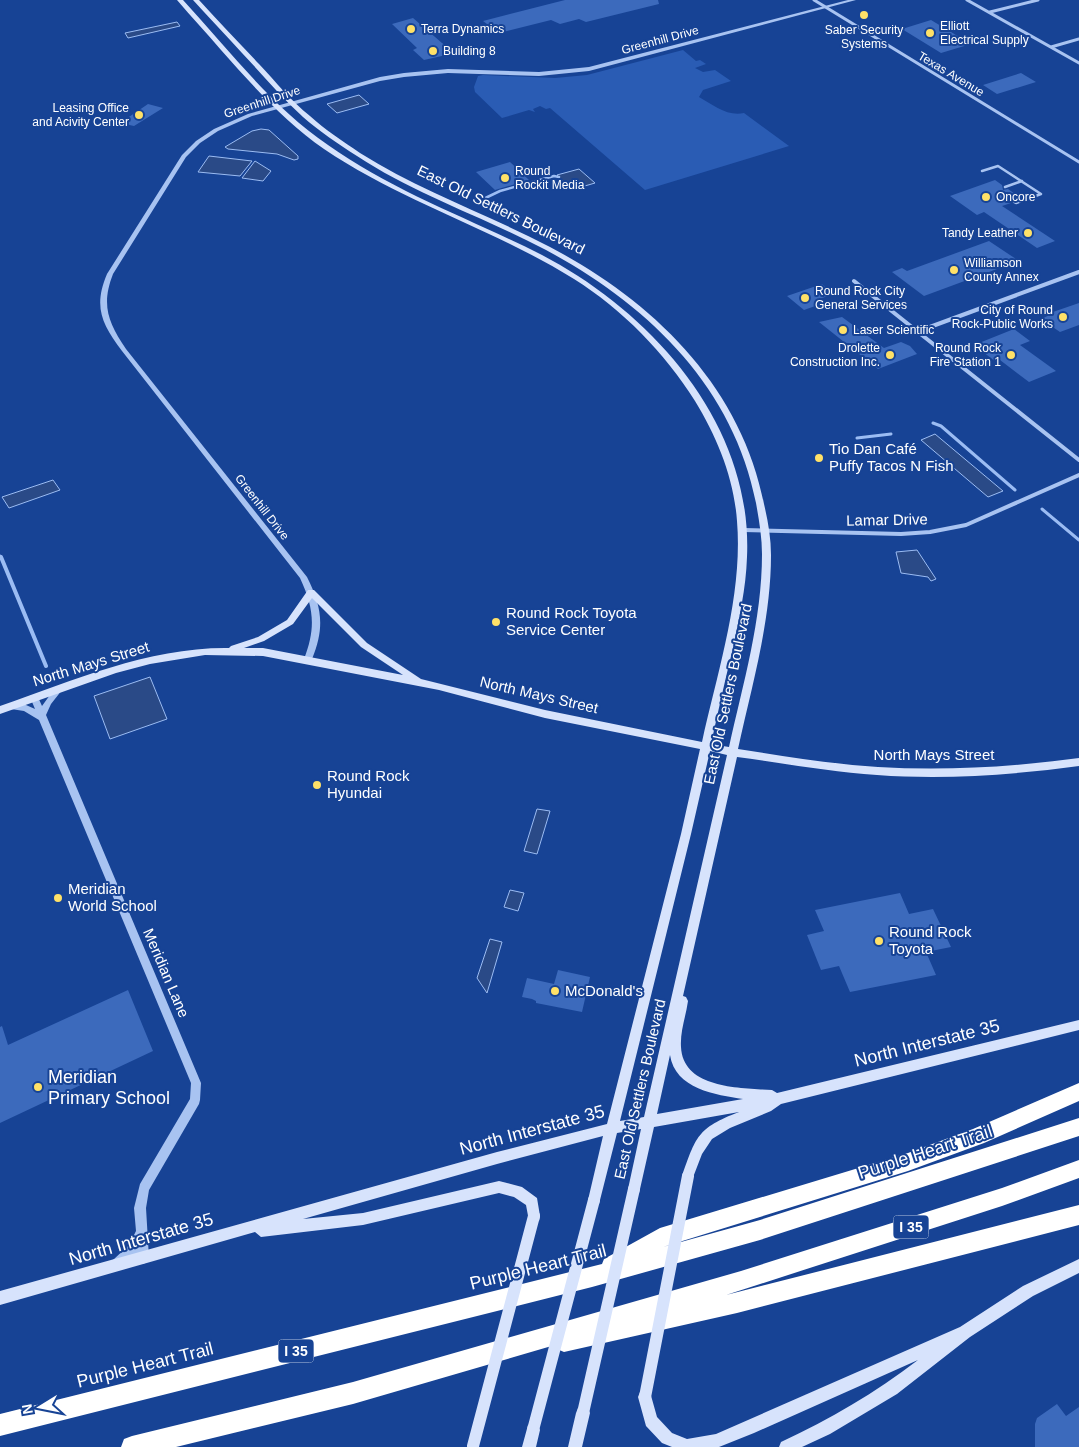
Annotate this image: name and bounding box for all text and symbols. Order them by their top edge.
marker: Saber Security Systems [858,9,870,21]
place label: Elliott Electrical Supply [940,19,1029,47]
place label: Terra Dynamics [421,22,504,36]
marker: Terra Dynamics [405,23,417,35]
street label: Greenhill Drive [620,23,700,57]
place label: Saber Security Systems [825,23,903,51]
marker: Elliott Electrical Supply [924,27,936,39]
place label: Building 8 [443,44,496,58]
marker: Building 8 [427,45,439,57]
street label: Texas Avenue [915,49,987,99]
street label: Greenhill Drive [222,83,302,121]
place label: Leasing Office and Acivity Center [32,101,129,129]
marker: Leasing Office and Acivity Center [133,109,145,121]
street label: East Old Settlers Boulevard [415,162,588,258]
place label: Round Rockit Media [515,164,585,192]
marker: Round Rockit Media [499,172,511,184]
place label: Oncore [996,190,1036,204]
marker: Oncore [980,191,992,203]
place label: Tandy Leather [942,226,1018,240]
marker: Tandy Leather [1022,227,1034,239]
place label: Williamson County Annex [964,256,1039,284]
marker: Williamson County Annex [948,264,960,276]
place label: Round Rock City General Services [815,284,907,312]
marker: Round Rock City General Services [799,292,811,304]
place label: City of Round Rock-Public Works [952,303,1053,331]
marker: City of Round Rock-Public Works [1057,311,1069,323]
place label: Laser Scientific [853,323,934,337]
marker: Laser Scientific [837,324,849,336]
place label: Drolette Construction Inc. [790,341,880,369]
place label: Round Rock Fire Station 1 [930,341,1002,369]
marker: Drolette Construction Inc. [884,349,896,361]
marker: Round Rock Fire Station 1 [1005,349,1017,361]
place label: Tio Dan Café Puffy Tacos N Fish [829,440,954,474]
marker: Tio Dan Café Puffy Tacos N Fish [813,452,825,464]
street label: Greenhill Drive [232,471,292,543]
street label: Lamar Drive [846,510,928,529]
street label: East Old Settlers Boulevard [700,602,755,786]
place label: Round Rock Toyota Service Center [506,604,637,638]
marker: Round Rock Toyota Service Center [490,616,502,628]
street label: North Mays Street [31,637,152,689]
street label: North Mays Street [478,673,601,717]
street label: North Mays Street [874,746,995,763]
place label: Round Rock Hyundai [327,767,410,801]
marker: Round Rock Hyundai [311,779,323,791]
place label: Meridian World School [68,880,157,914]
marker: Meridian World School [52,892,64,904]
place label: Round Rock Toyota [889,923,972,957]
street label: Meridian Lane [140,926,193,1020]
marker: Round Rock Toyota [873,935,885,947]
place label: McDonald's [565,982,643,999]
marker: McDonald's [549,985,561,997]
street label: East Old Settlers Boulevard [611,997,669,1181]
street label: North Interstate 35 [852,1015,1002,1071]
place label: Meridian Primary School [48,1067,170,1108]
marker: Meridian Primary School [32,1081,44,1093]
street label: North Interstate 35 [457,1101,607,1159]
street label: Purple Heart Trail [855,1121,995,1183]
street label: North Interstate 35 [67,1209,215,1269]
road number: I 35 [894,1216,928,1238]
street label: Purple Heart Trail [468,1240,608,1294]
street label: Purple Heart Trail [75,1338,215,1392]
road number: I 35 [278,1340,314,1362]
north arrow [15,1382,65,1432]
text: N [18,1403,36,1416]

